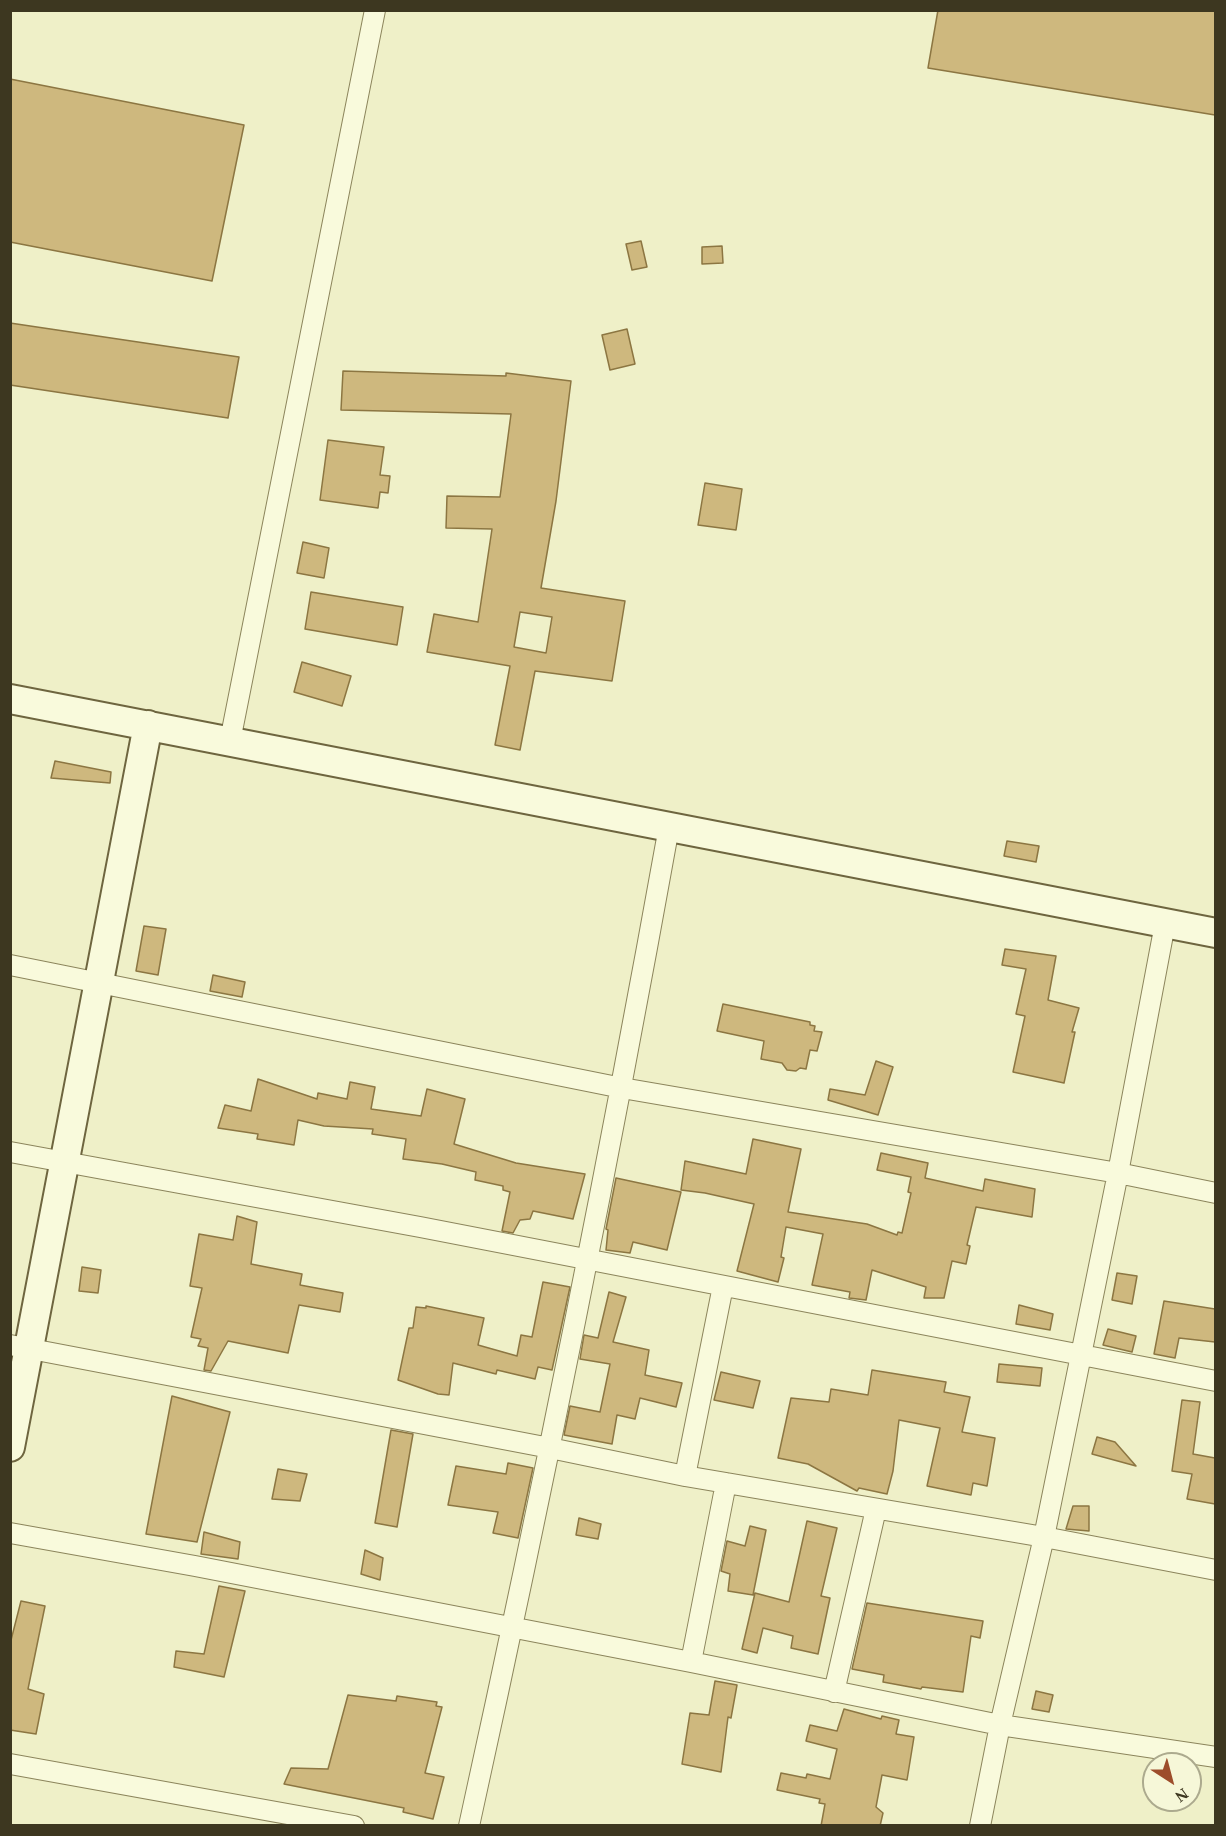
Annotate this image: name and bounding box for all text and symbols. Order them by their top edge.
north arrow [1142,1752,1202,1812]
text: N [1172,1785,1191,1806]

